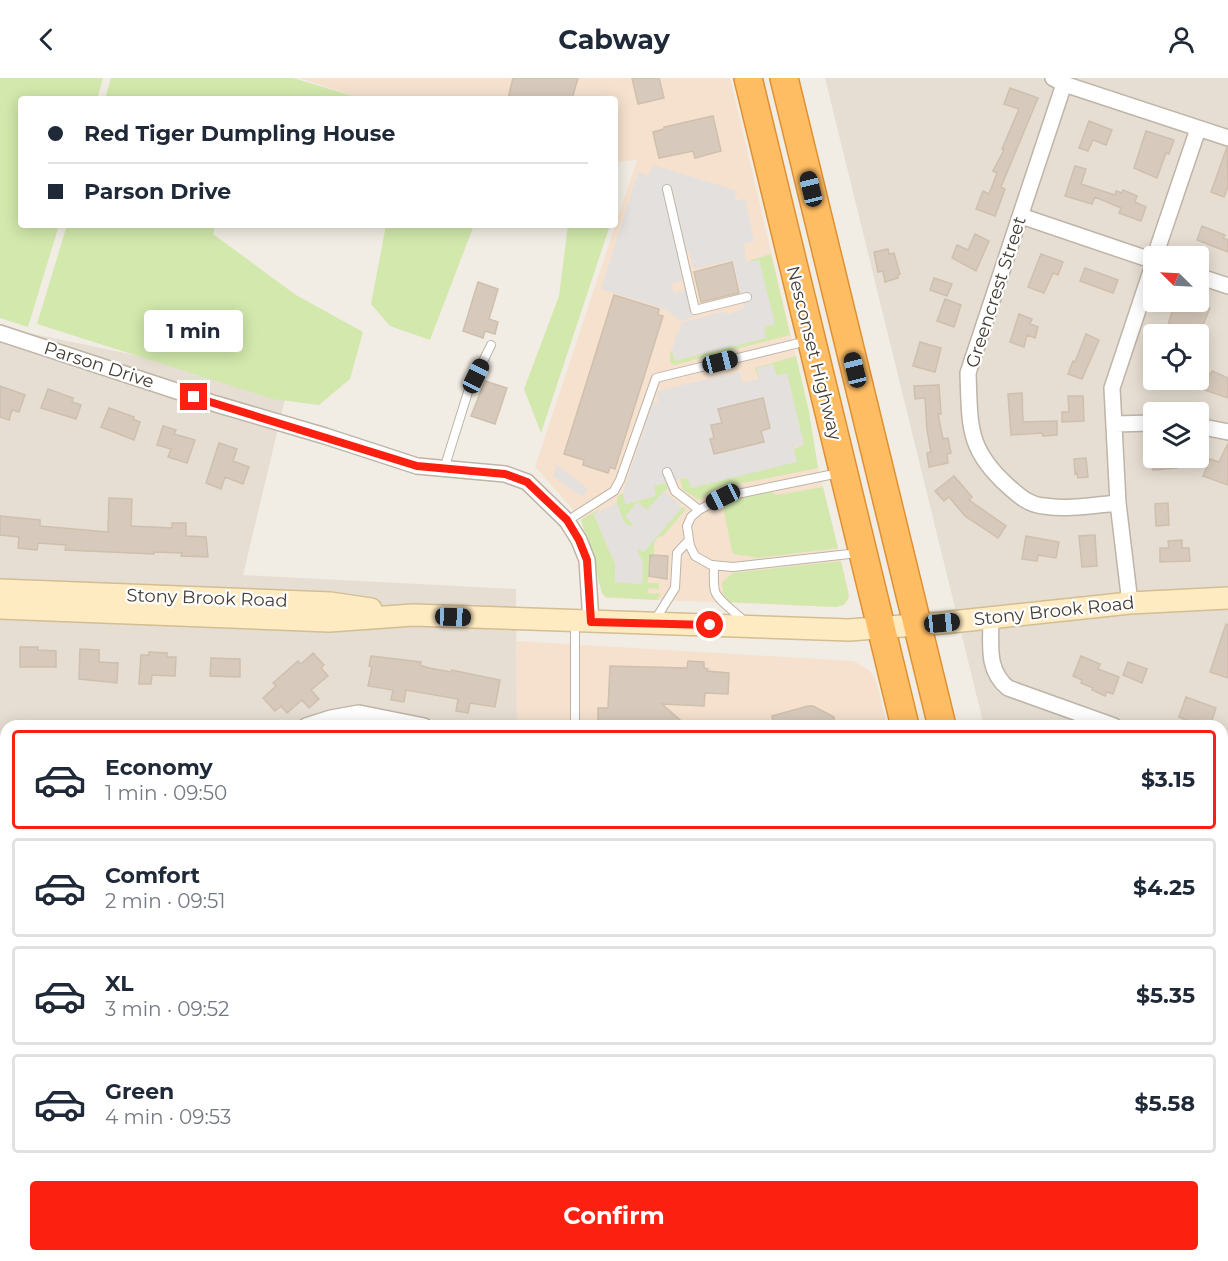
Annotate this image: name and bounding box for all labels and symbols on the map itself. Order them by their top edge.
car [798,169,824,209]
street label: Greencrest Street [961,213,1031,371]
north arrow [1143,246,1209,312]
street label: Nesconset Highway [782,264,846,443]
callout: 1 min [144,310,244,352]
street label: Parson Drive [41,337,157,393]
car [700,349,740,375]
car [842,350,868,390]
car [460,356,492,396]
route end [180,383,207,410]
car [703,481,743,513]
street label: Stony Brook Road [126,584,288,612]
street label: Stony Brook Road [973,592,1135,630]
car [435,607,471,627]
route start [696,611,723,638]
car [923,612,961,634]

